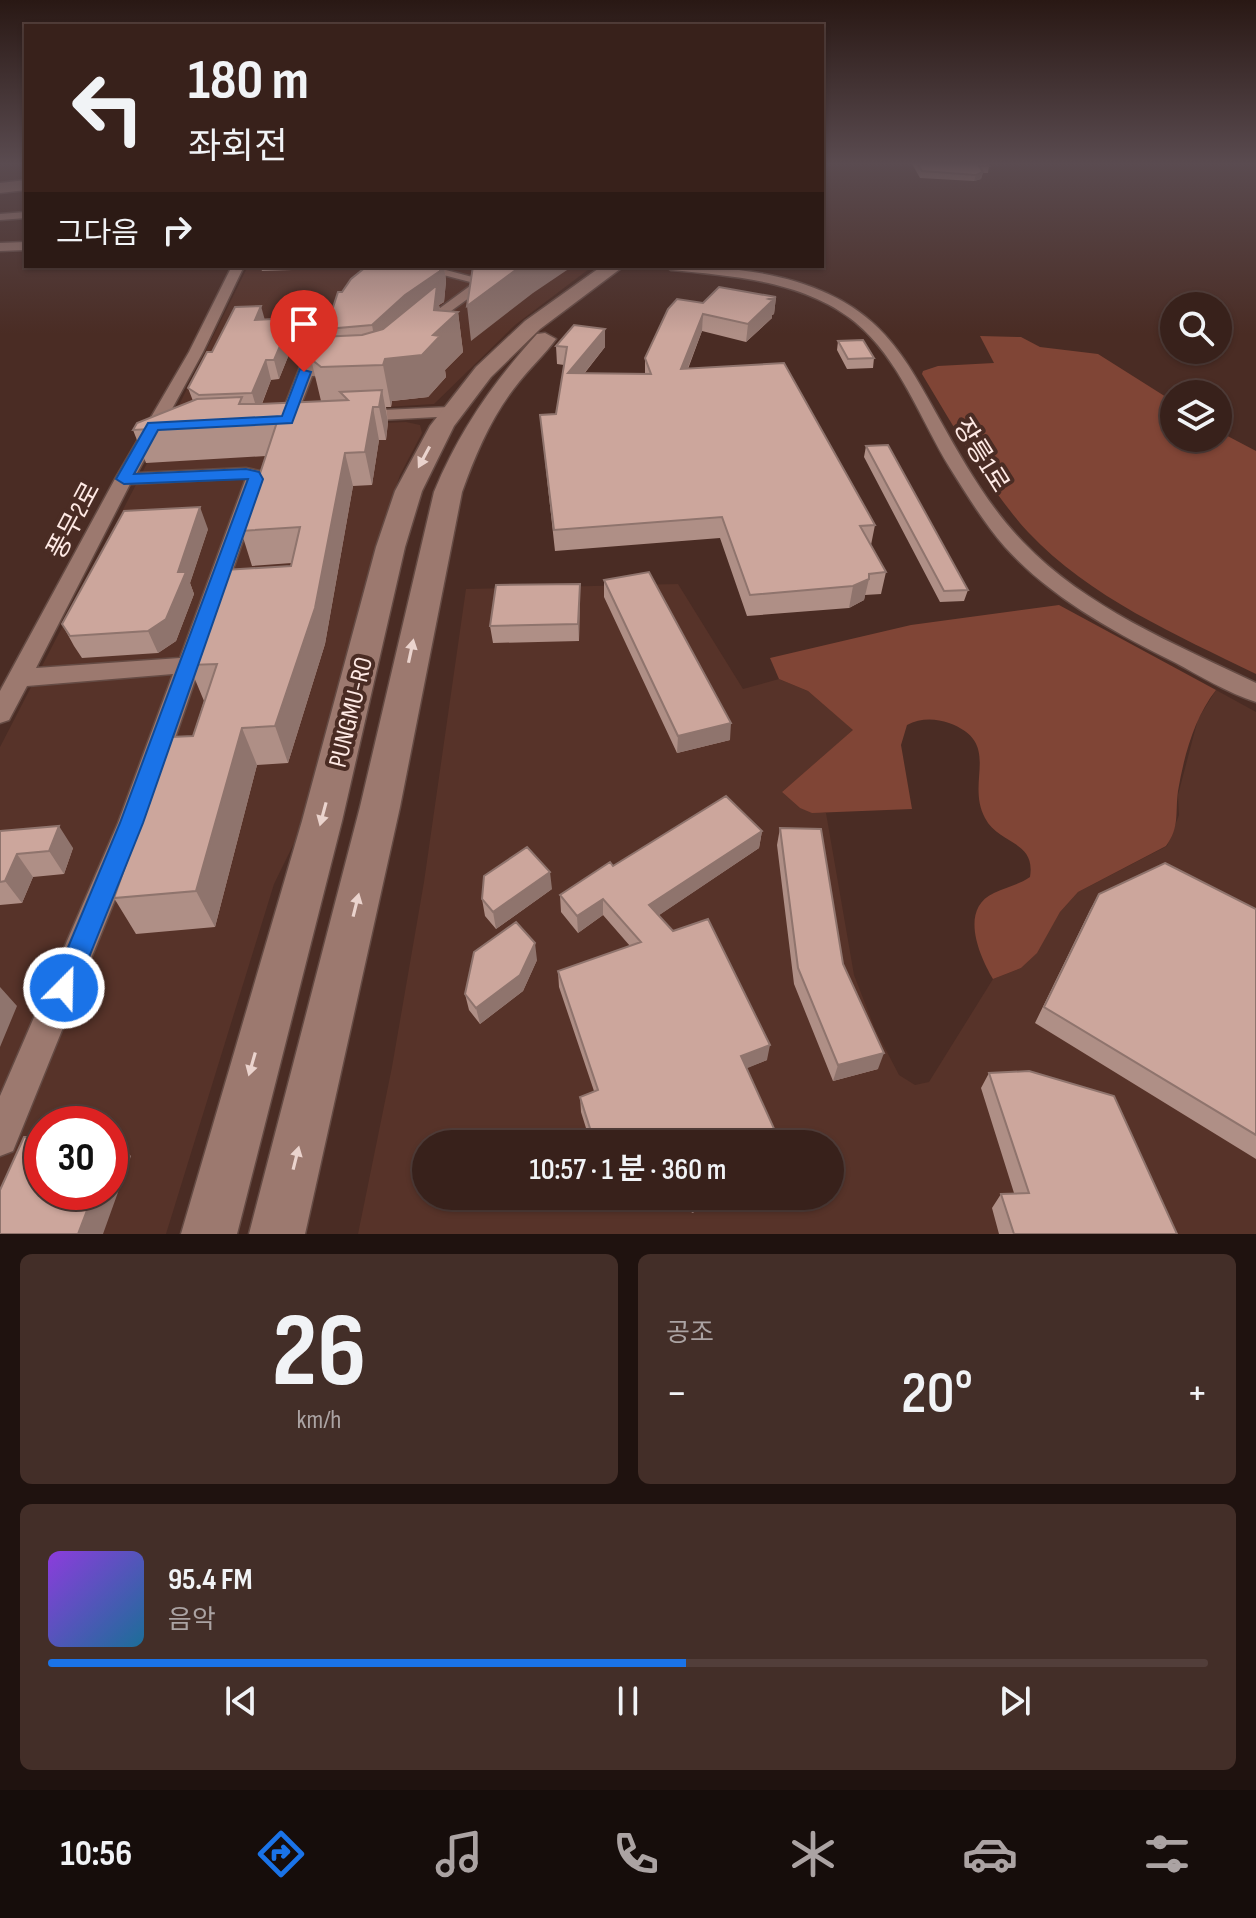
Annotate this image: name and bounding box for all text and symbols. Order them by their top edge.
text: 180 m [188,48,309,115]
icon: left [56,56,160,160]
text: 좌회전 [188,126,287,169]
icon: right [155,208,199,252]
text: 그다음 [56,216,139,252]
pin [270,290,338,372]
map controls [1160,292,1232,452]
button: search [1160,292,1232,364]
icon: arrive [282,302,326,346]
button: layers [1160,380,1232,452]
street label: 장릉1로 [946,413,1015,498]
one-way arrow [418,446,432,468]
street label: 풍무2로 [41,477,107,564]
one-way arrow [405,639,418,664]
street label: PUNGMU-RO [323,654,380,771]
one-way arrow [317,802,329,827]
one-way arrow [351,893,363,918]
position arrow [22,946,106,1030]
one-way arrow [246,1052,258,1077]
speed limit sign: 30 [24,1106,128,1210]
one-way arrow [290,1146,302,1171]
text: 10:57 · 1 분 · 360 m [530,1152,726,1188]
text: 26 [272,1290,366,1415]
text: 공조 [666,1318,714,1349]
text: 20° [901,1358,973,1430]
text: − [666,1367,688,1420]
text: + [1186,1367,1208,1420]
text: km/h [297,1405,341,1436]
text: 95.4 FM [168,1562,253,1598]
text: 음악 [168,1605,216,1636]
icon: previous [219,1679,263,1723]
icon: pause [606,1679,650,1723]
icon: next [993,1679,1037,1723]
icon: directions [253,1826,309,1882]
icon: music [431,1826,487,1882]
icon: phone [608,1826,664,1882]
icon: climate [785,1826,841,1882]
icon: car [962,1826,1018,1882]
icon: filters [1139,1826,1195,1882]
text: 10:56 [61,1833,132,1876]

